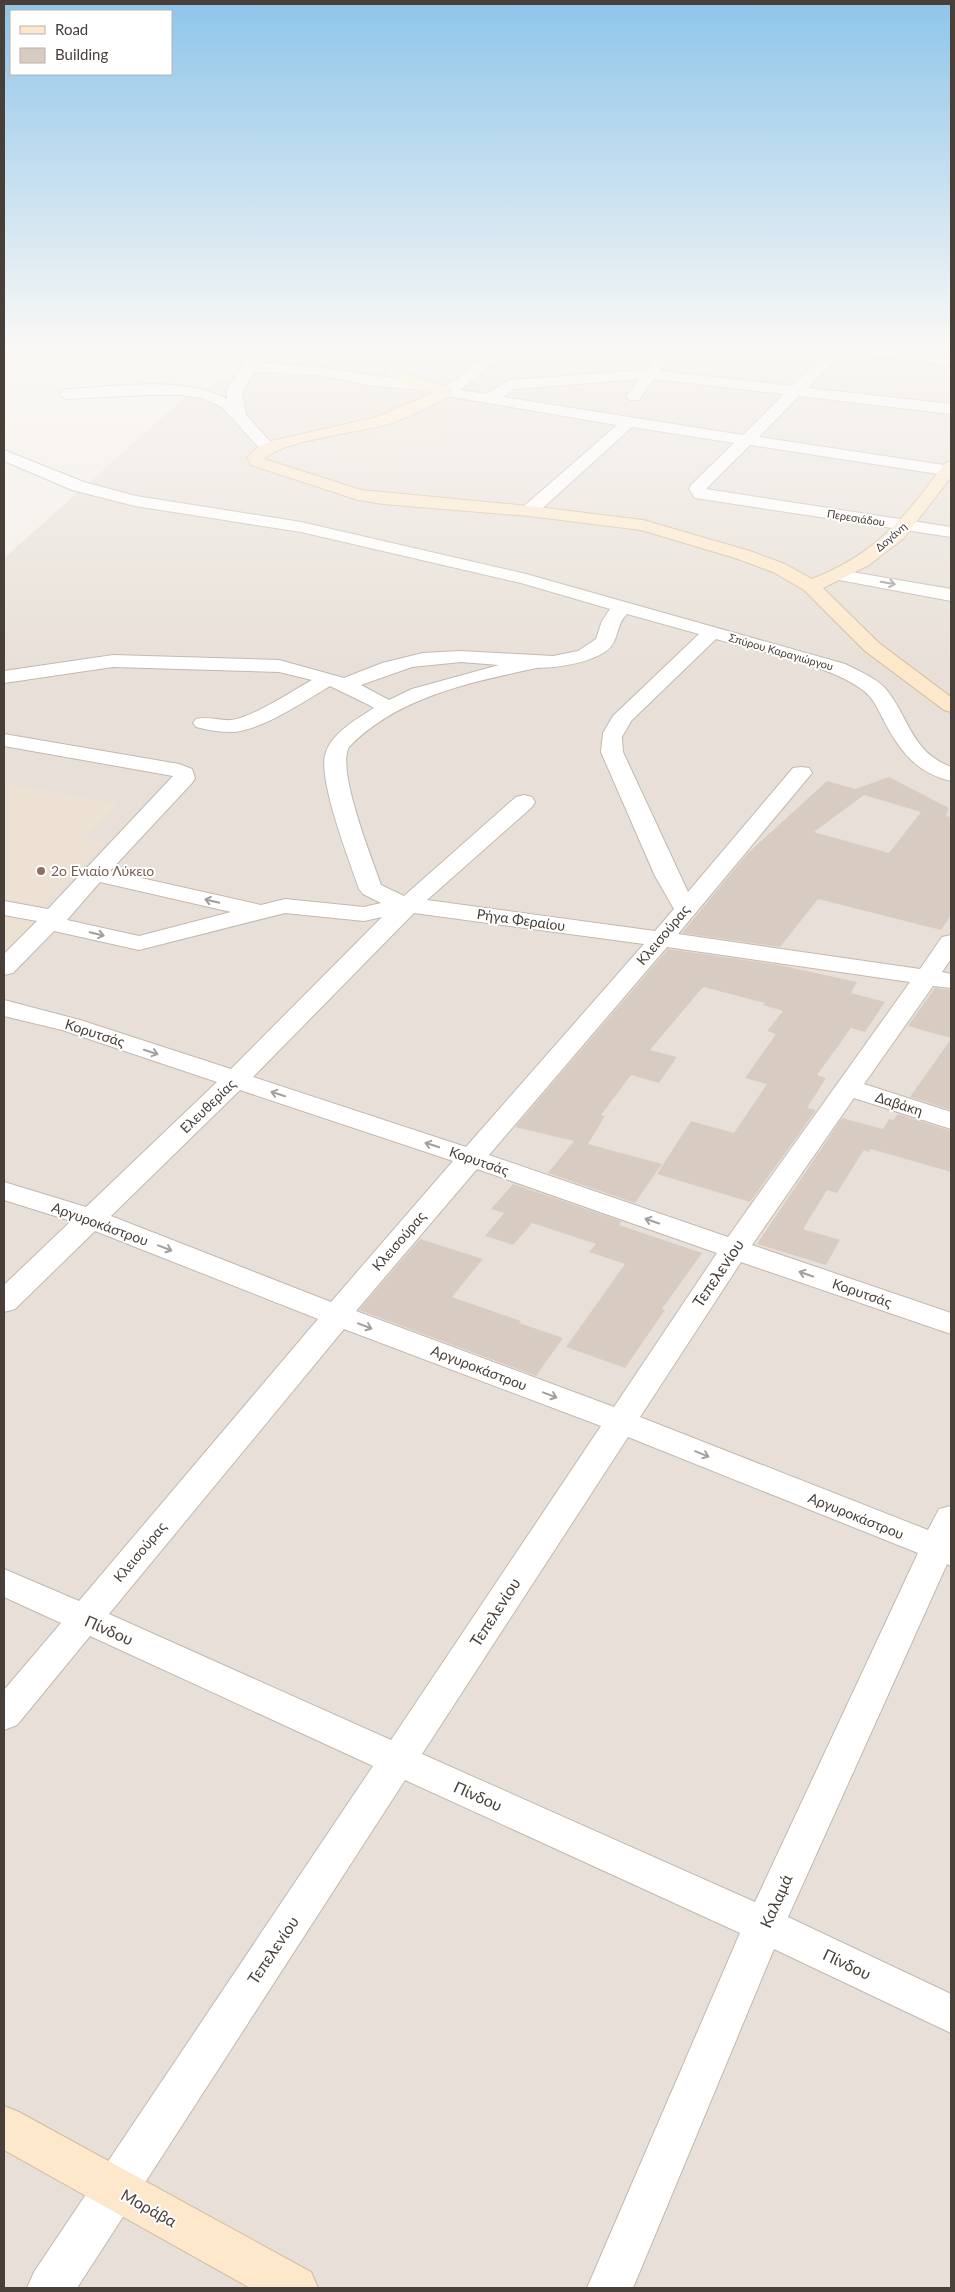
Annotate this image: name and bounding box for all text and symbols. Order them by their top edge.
legend [10,10,172,75]
text: Road [55,20,88,38]
text: Building [55,45,108,63]
street label: Περεσιάδου [826,506,886,529]
street label: Δογάνη [872,519,909,554]
one-way arrow [880,579,896,589]
street label: Σπύρου Καραγιώργου [727,630,835,673]
place label: 2ο Ενιαίο Λύκειο [51,862,154,879]
marker: 2ο Ενιαίο Λύκειο [35,865,47,877]
one-way arrow [204,896,220,905]
street label: Κλεισούρας [632,901,693,968]
street label: Ρήγα Φεραίου [476,905,566,934]
one-way arrow [89,930,105,939]
street label: Κορυτσάς [63,1015,128,1050]
one-way arrow [143,1048,158,1057]
street label: Ελευθερίας [176,1075,239,1136]
street label: Δαβάκη [873,1088,925,1119]
one-way arrow [271,1089,286,1098]
one-way arrow [425,1140,441,1149]
street label: Κορυτσάς [447,1142,512,1179]
street label: Αργυροκάστρου [50,1198,151,1249]
street label: Κλεισούρας [368,1207,429,1274]
one-way arrow [645,1216,660,1225]
street label: Τεπελενίου [688,1235,747,1310]
one-way arrow [157,1243,172,1253]
one-way arrow [798,1269,814,1278]
street label: Κορυτσάς [830,1274,895,1311]
one-way arrow [357,1322,373,1331]
street label: Αργυροκάστρου [429,1341,530,1394]
one-way arrow [542,1391,558,1400]
one-way arrow [694,1450,709,1459]
street label: Αργυροκάστρου [806,1489,906,1542]
street label: Κλεισούρας [109,1518,170,1585]
street label: Τεπελενίου [465,1574,524,1650]
street label: Πίνδου [82,1611,136,1649]
street label: Πίνδου [451,1777,505,1815]
street label: Καλαμά [755,1871,796,1930]
street label: Τεπελενίου [243,1912,302,1987]
street label: Πίνδου [820,1944,874,1983]
street label: Μοράβα [118,2185,181,2231]

